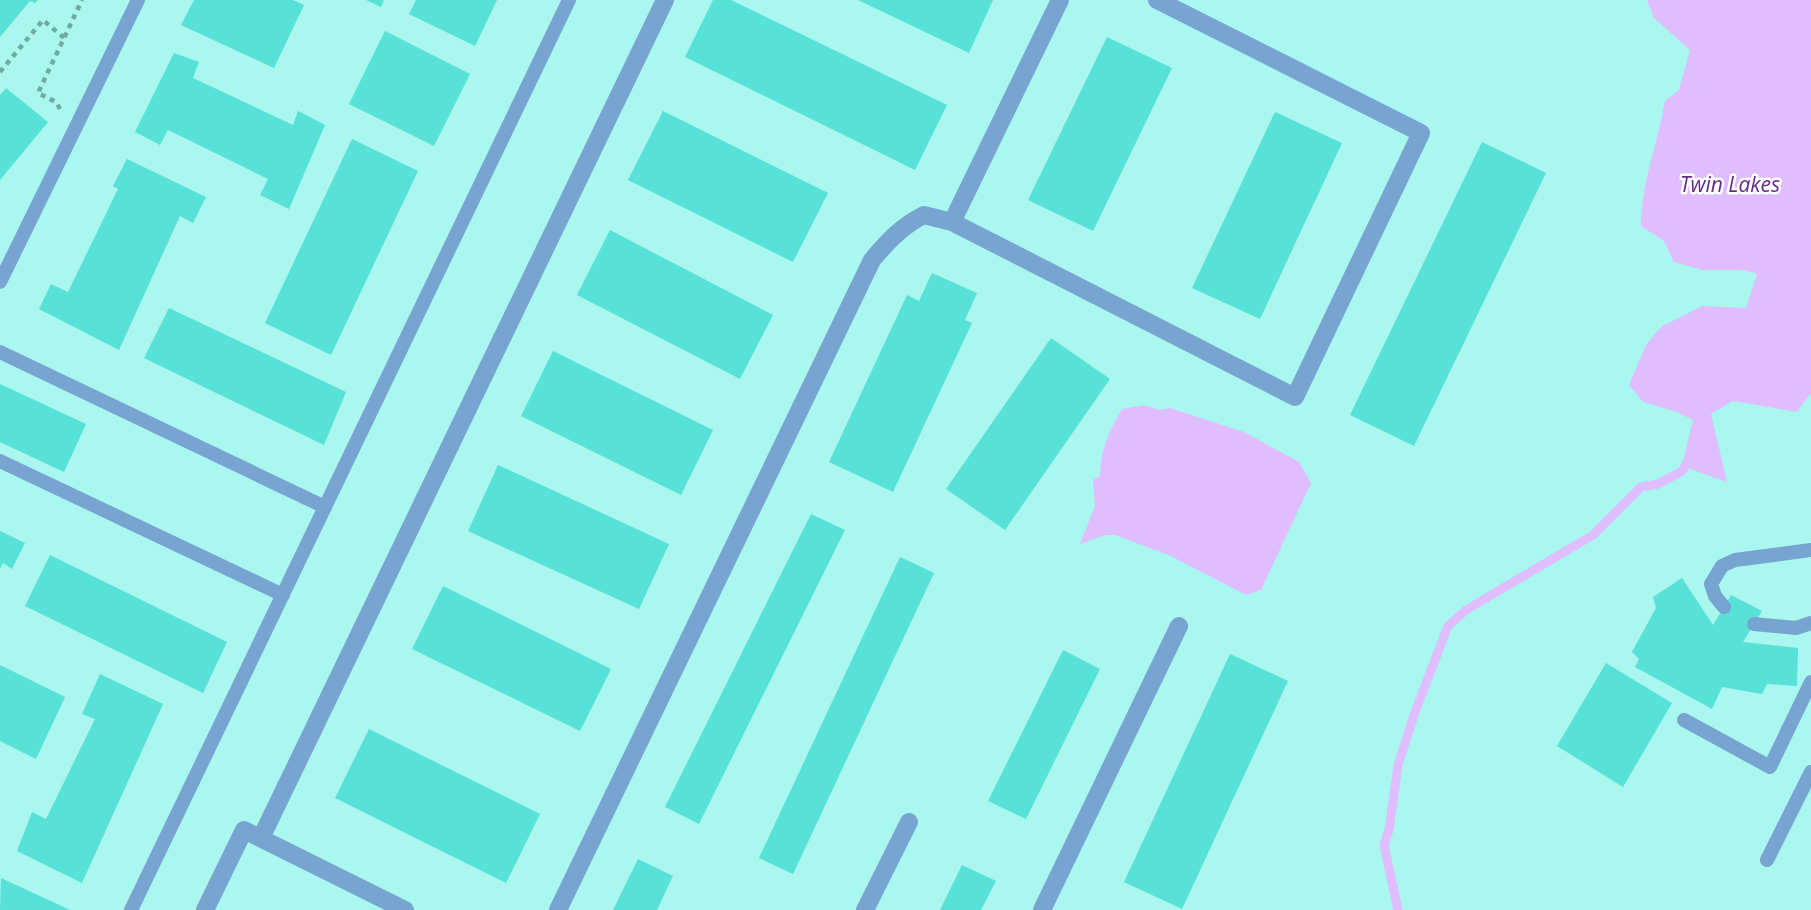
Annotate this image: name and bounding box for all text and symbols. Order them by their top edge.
water label: Twin Lakes [1680,170,1780,198]

